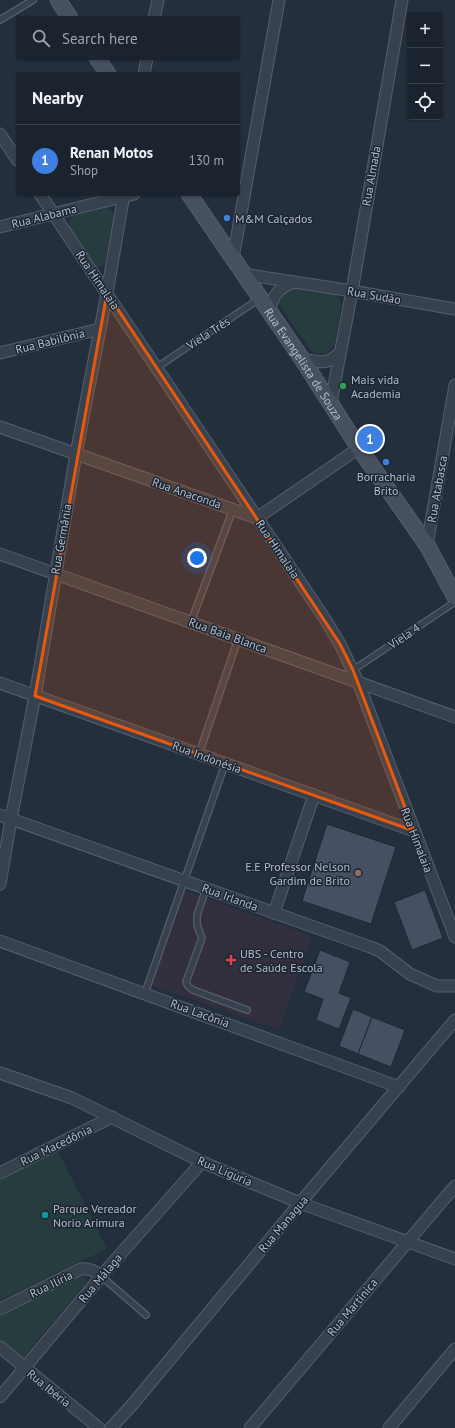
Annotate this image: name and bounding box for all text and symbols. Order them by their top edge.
map controls [407,12,443,120]
button: + [407,12,443,48]
search box [16,16,240,60]
icon: search [30,27,52,49]
text: Search here [62,29,138,48]
button: − [407,48,443,84]
button: locate [407,84,443,120]
text: Nearby [32,87,83,109]
text: Renan Motos [70,143,153,162]
street label: Rua Almada [358,145,384,207]
text: 1 [41,152,49,169]
text: 130 m [189,152,224,169]
text: Shop [70,162,98,179]
street label: Rua Alabama [10,201,78,231]
place label: M&M Calçados [235,211,312,226]
marker: M&M Calçados [222,213,232,223]
street label: Rua Himalaia [73,248,123,313]
street label: Rua Sudão [346,283,402,307]
street label: Rua Evangelista de Souza [262,305,346,423]
street label: Viela Três [183,313,233,353]
street label: Rua Babilônia [14,325,86,357]
place label: Mais vida Academia [351,372,401,401]
marker: Mais vida Academia [338,381,348,391]
pin: 1 [357,424,383,454]
street label: Rua Atabasca [424,454,450,524]
marker: Borracharia Brito [381,457,391,467]
place label: Borracharia Brito [357,469,415,498]
street label: Rua Anaconda [150,474,224,512]
street label: Rua Germânia [47,502,75,576]
street label: Rua Himalaia [253,517,303,582]
your location [187,548,207,568]
street label: Rua Baia Blanca [187,614,269,656]
street label: Viela 4 [384,620,423,653]
street label: Rua Indonésia [170,738,244,776]
street label: Rua Himalaia [398,805,436,875]
place label: E.E Professor Nelson Gardim de Brito [245,859,350,888]
marker: E.E Professor Nelson Gardim de Brito [353,868,363,878]
street label: Rua Irlanda [200,880,260,914]
place label: UBS - Centro de Saúde Escola [240,946,323,975]
marker: UBS - Centro de Saúde Escola [225,954,237,966]
street label: Rua Lacônia [168,995,232,1031]
street label: Rua Macedônia [18,1121,94,1169]
street label: Rua Ligúria [195,1153,255,1189]
street label: Rua Managua [255,1193,311,1255]
place label: Parque Vereador Norio Arimura [53,1201,137,1230]
marker: Parque Vereador Norio Arimura [40,1210,50,1220]
street label: Rua Málaga [75,1250,125,1306]
street label: Rua Ilíria [27,1267,75,1301]
street label: Rua Martinica [323,1275,381,1339]
street label: Rua Ibéria [24,1366,74,1410]

